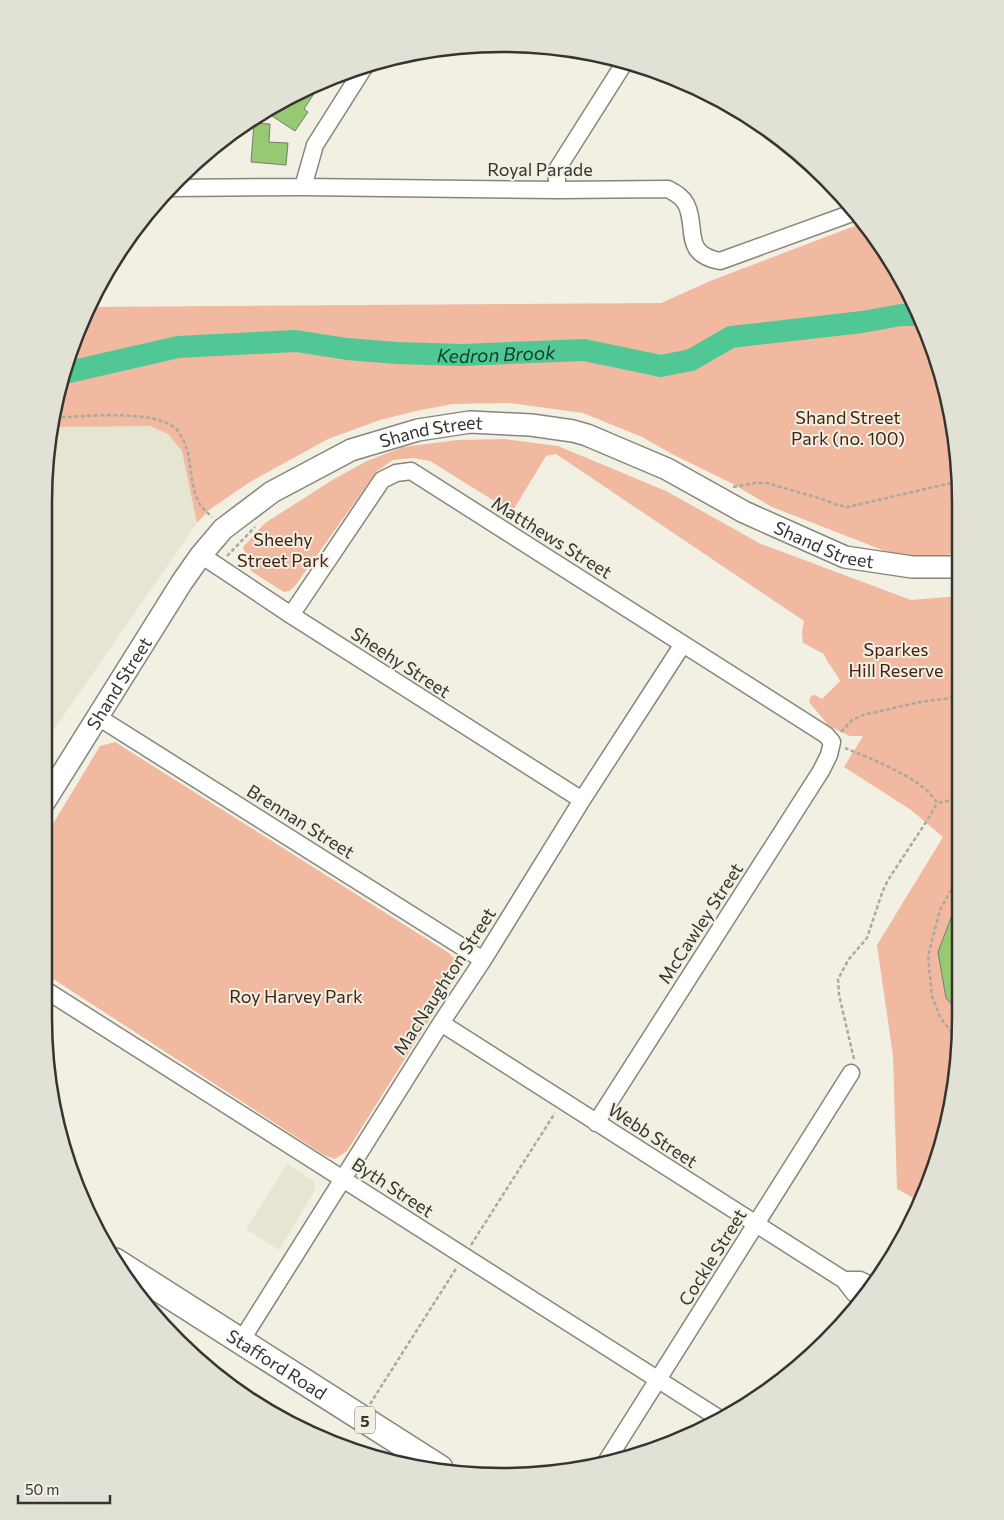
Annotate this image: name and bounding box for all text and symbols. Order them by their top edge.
street label: Royal Parade [487,158,593,180]
water label: Kedron Brook [437,340,557,367]
park label: Shand Street Park (no. 100) [791,406,905,449]
street label: Shand Street [377,411,483,452]
street label: Matthews Street [488,491,616,583]
street label: Shand Street [771,516,875,572]
park label: Sheehy Street Park [237,528,329,571]
street label: Sheehy Street [347,622,455,702]
street label: Shand Street [81,633,156,734]
park label: Sparkes Hill Reserve [849,638,943,681]
street label: Brennan Street [243,779,359,863]
street label: McCawley Street [653,859,747,987]
street label: MacNaughton Street [388,903,500,1059]
park label: Roy Harvey Park [229,985,363,1007]
street label: Webb Street [604,1098,702,1172]
street label: Byth Street [348,1152,438,1222]
street label: Cockle Street [673,1204,751,1310]
street label: Stafford Road [223,1324,331,1404]
road number: 5 [355,1406,375,1434]
scale bar [18,1472,110,1504]
text: 50 m [25,1480,59,1498]

